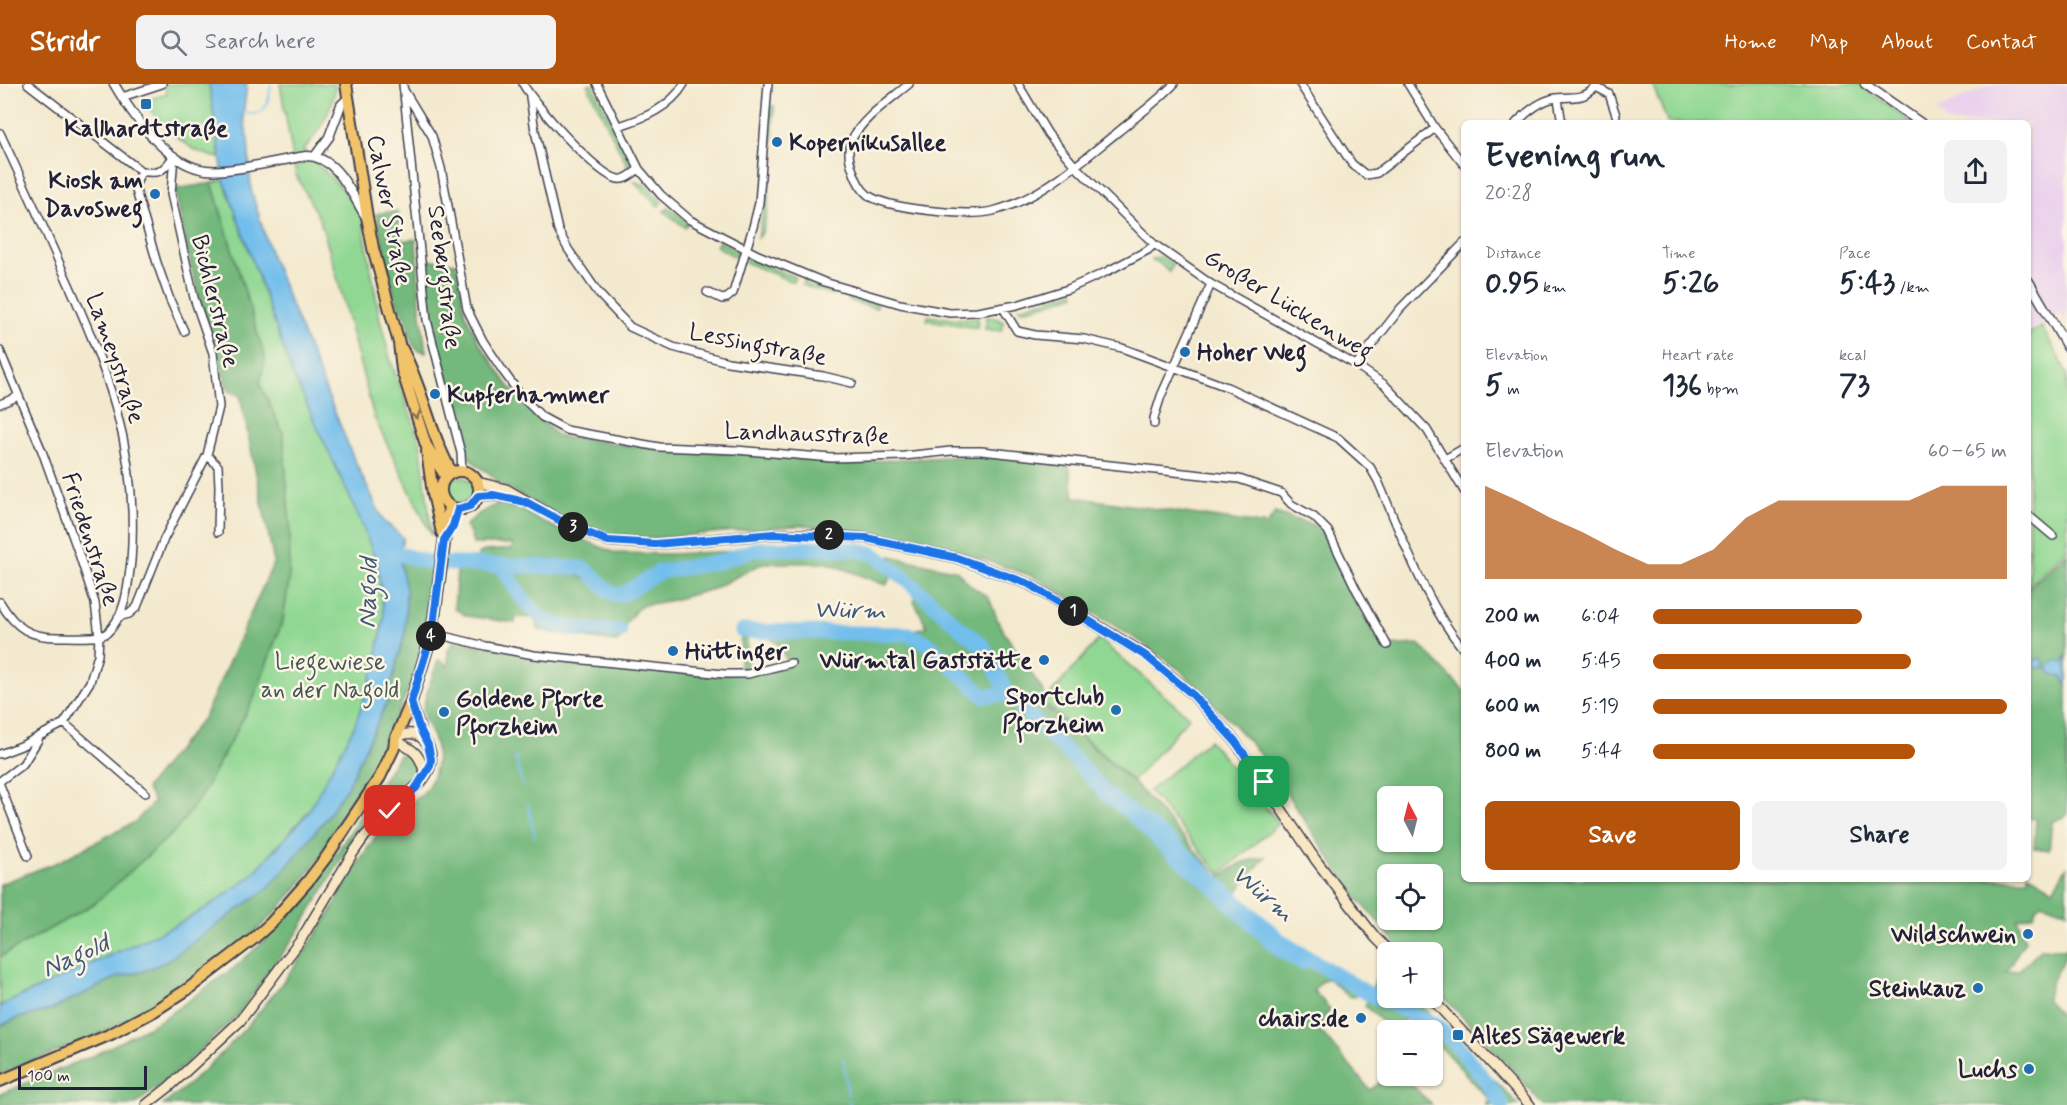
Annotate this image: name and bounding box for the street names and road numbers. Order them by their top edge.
street label: Calwer Straße [359,132,418,288]
street label: Seebergstraße [416,204,468,351]
street label: Bichlerstraße [183,232,246,371]
street label: Großer Lückenweg [1196,242,1379,371]
street label: Lameystraße [78,289,151,428]
street label: Lessingstraße [686,317,829,377]
street label: Landhausstraße [724,416,890,453]
street label: Friedenstraße [53,469,126,610]

